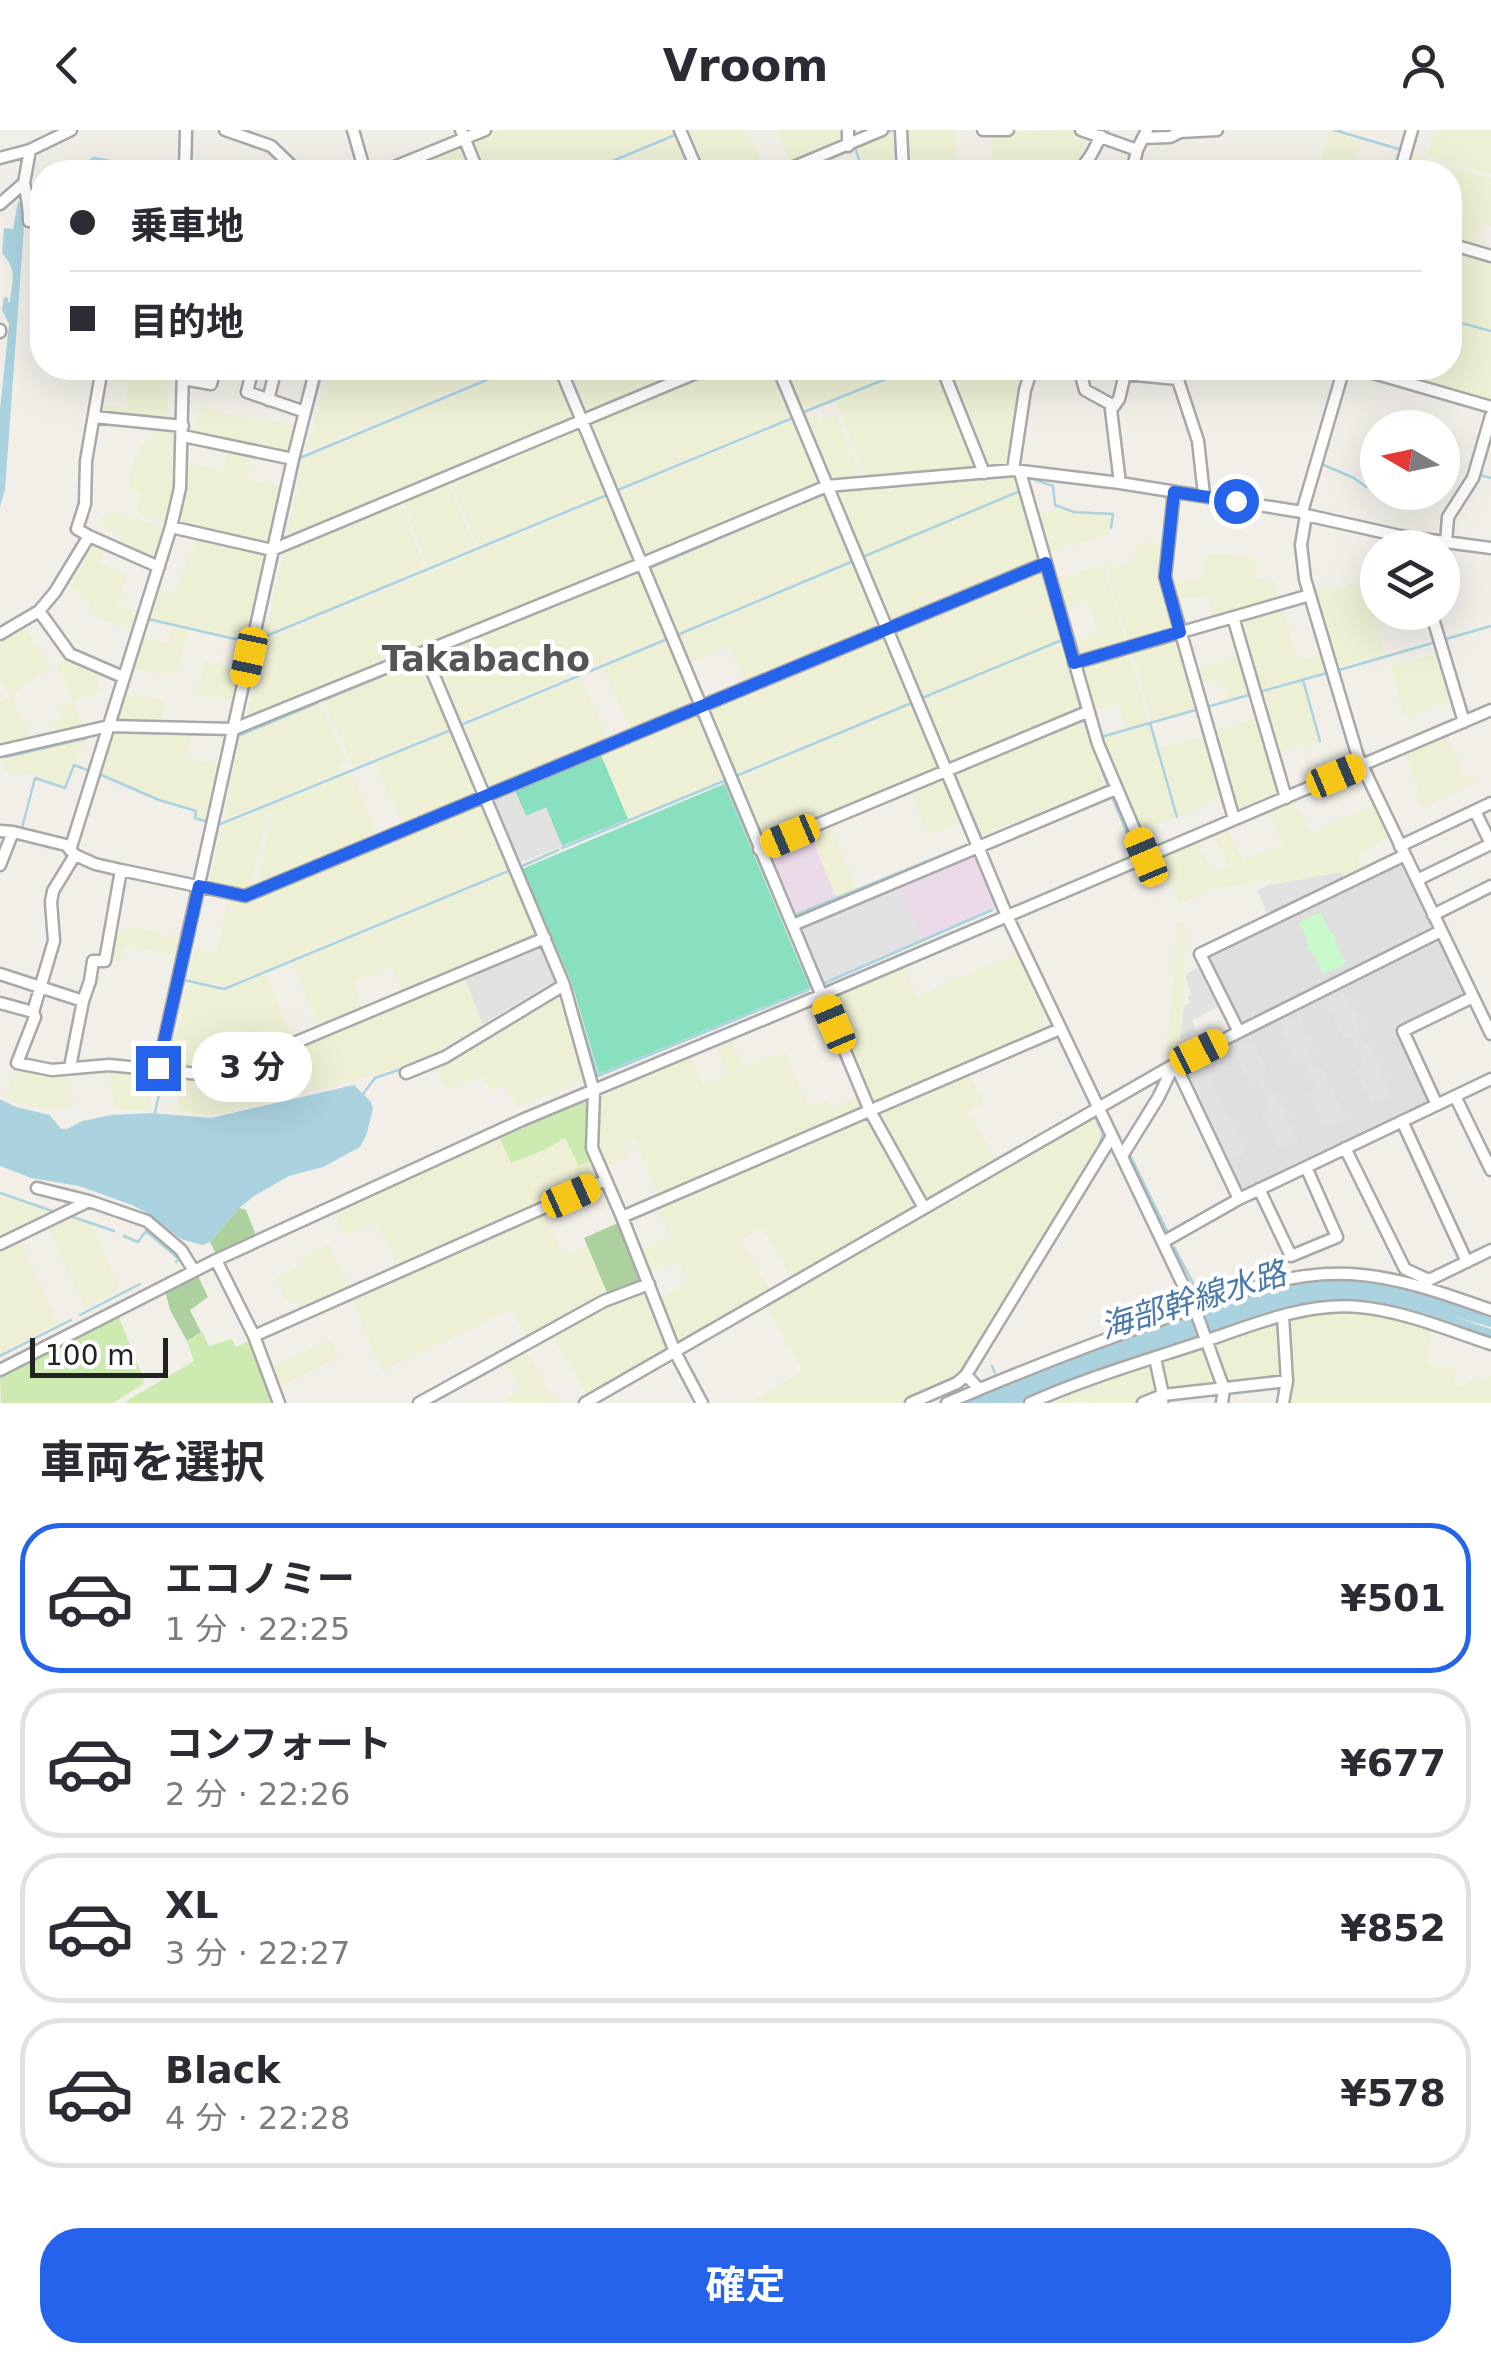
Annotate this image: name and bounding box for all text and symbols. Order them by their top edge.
icon: back [40,38,95,93]
icon: person [1396,38,1451,93]
text: Vroom [663,39,828,92]
text: 乗車地 [130,204,244,248]
text: 目的地 [130,300,244,344]
north arrow [1360,410,1460,510]
map controls [1360,410,1460,630]
route start [1214,479,1259,524]
button: layers [1360,530,1460,630]
car [228,625,270,689]
district label: Takabacho [382,639,590,679]
car [1303,750,1369,802]
car [757,810,823,862]
car [1120,824,1172,890]
car [808,991,860,1057]
car [1165,1025,1233,1079]
callout: 3 分 [193,1033,313,1103]
route end [136,1046,181,1091]
text: 3 分 [219,1048,285,1086]
car [537,1170,605,1222]
water label: 海部幹線水路 [1096,1253,1293,1346]
scale bar [30,1333,168,1378]
text: 100 m [45,1339,135,1372]
text: 車両を選択 [40,1436,265,1489]
icon: car [45,1553,135,1643]
text: エコノミー [165,1557,355,1601]
text: ¥501 [1340,1576,1446,1620]
text: 1 分 · 22:25 [165,1610,350,1648]
icon: car [45,1718,135,1808]
text: コンフォート [165,1722,392,1766]
text: ¥677 [1340,1741,1446,1785]
text: 2 分 · 22:26 [165,1775,350,1813]
icon: car [45,1883,135,1973]
text: XL [165,1883,219,1927]
text: ¥852 [1340,1906,1446,1950]
text: 3 分 · 22:27 [165,1934,350,1972]
icon: car [45,2048,135,2138]
text: Black [165,2048,280,2092]
text: ¥578 [1340,2071,1446,2115]
text: 4 分 · 22:28 [165,2099,350,2137]
button: 確定 [40,2228,1451,2343]

